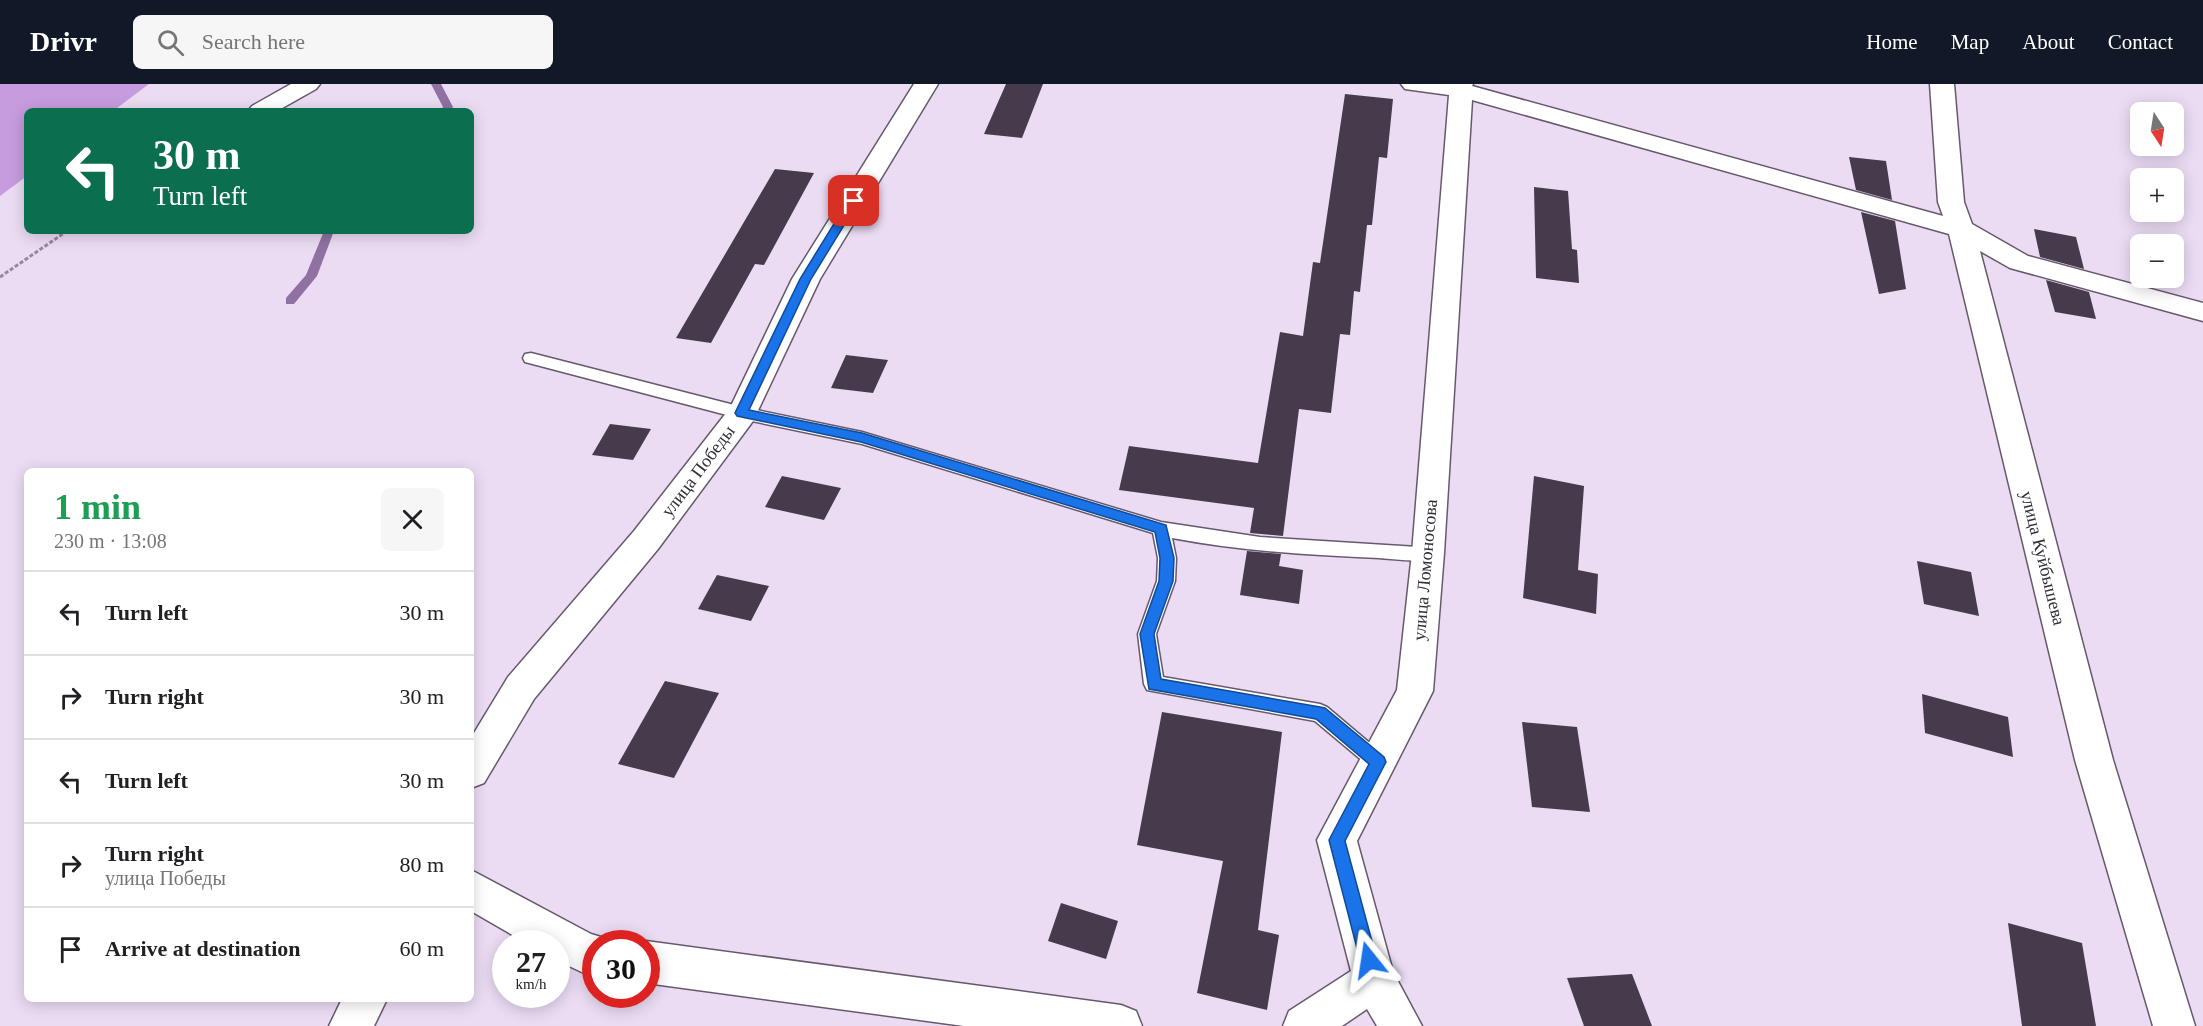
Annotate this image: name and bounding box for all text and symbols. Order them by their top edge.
search box [133,15,553,69]
text: Drivr [30,26,97,57]
icon: search [154,26,187,59]
text: Search here [202,29,305,54]
text: Home [1866,30,1918,54]
text: Map [1951,30,1989,54]
text: About [2022,30,2075,54]
text: Contact [2108,30,2173,54]
north arrow [2130,102,2184,156]
map controls [2130,102,2184,288]
icon: left [54,132,132,210]
text: 30 m [153,132,241,178]
button: + [2130,168,2184,222]
pin [828,175,879,226]
text: Turn left [153,181,247,211]
icon: arrive [837,184,870,217]
button: − [2130,234,2184,288]
street label: улица Победы [657,422,739,520]
text: 1 min [54,487,141,527]
button: close [381,488,444,551]
street label: улица Куйбышева [2017,489,2069,627]
street label: улица Ломоносова [1409,498,1441,642]
text: 230 m · 13:08 [54,530,167,552]
icon: left [54,597,87,630]
text: Turn left [105,600,188,625]
text: 30 m [399,600,444,625]
icon: right [54,681,87,714]
text: Turn right [105,684,204,709]
text: 30 m [399,684,444,709]
icon: left [54,765,87,798]
text: Turn left [105,768,188,793]
text: 30 m [399,768,444,793]
text: Turn right [105,841,204,866]
icon: right [54,849,87,882]
text: 80 m [399,852,444,877]
text: улица Победы [105,867,226,889]
position arrow [1337,928,1401,992]
speed limit sign: 30 [582,930,660,1008]
icon: arrive [54,933,87,966]
text: Arrive at destination [105,936,301,961]
text: 60 m [399,936,444,961]
text: 27 [516,945,546,978]
text: km/h [516,976,546,992]

